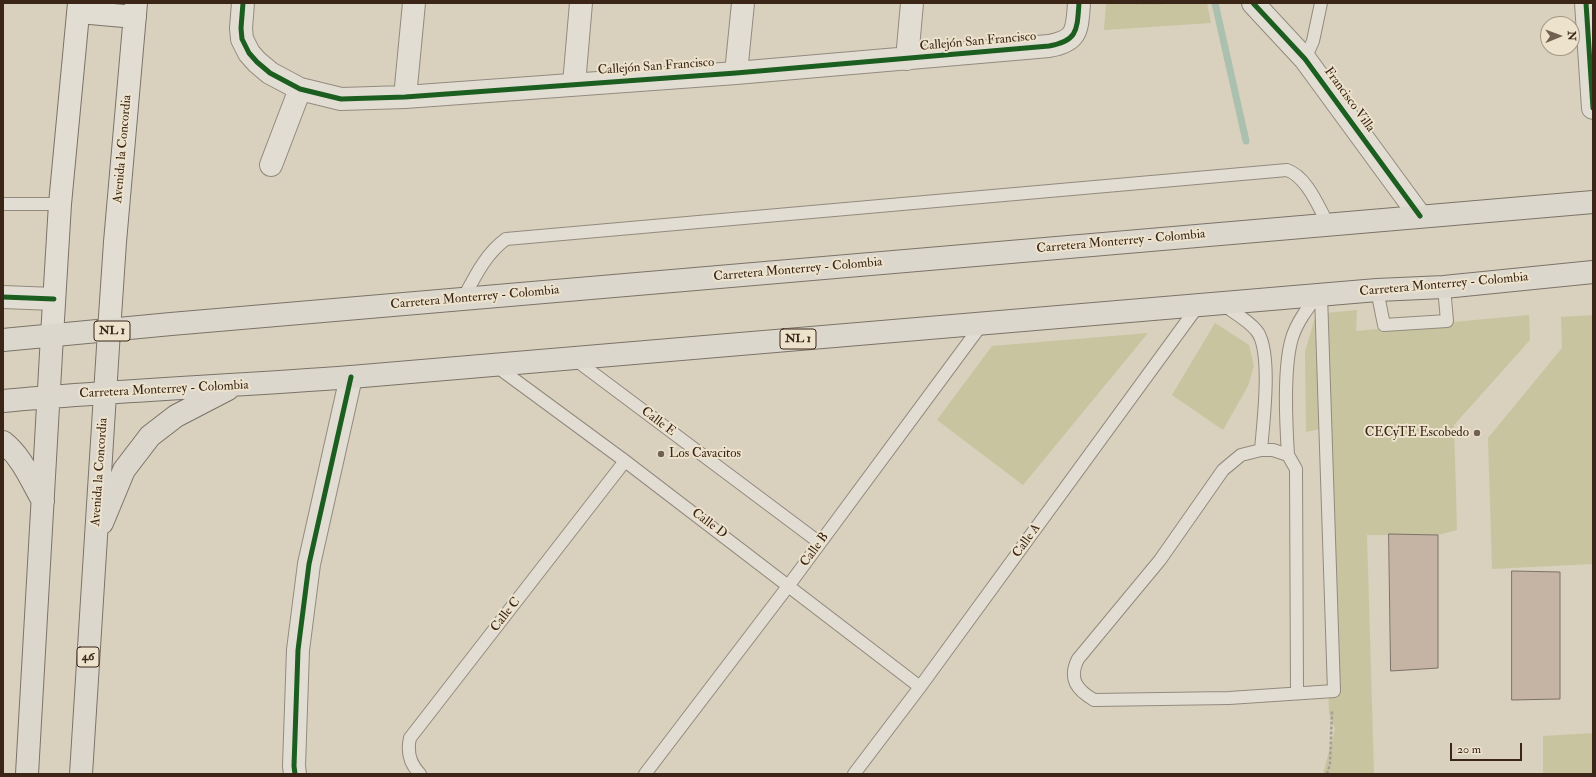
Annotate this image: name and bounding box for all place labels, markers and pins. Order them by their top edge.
place label: CECyTE Escobedo [1365,425,1469,441]
marker: CECyTE Escobedo [1472,428,1482,438]
place label: Los Cavacitos [669,446,741,462]
marker: Los Cavacitos [656,449,666,459]

